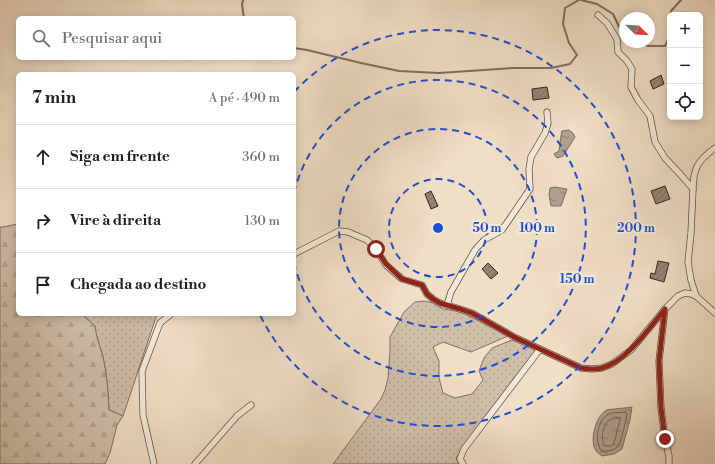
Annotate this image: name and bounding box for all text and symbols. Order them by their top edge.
north arrow [619,12,655,48]
map controls [667,12,703,120]
button: + [667,12,703,48]
search box [16,16,296,60]
icon: search [30,27,52,49]
text: Pesquisar aqui [62,29,162,48]
button: − [667,48,703,84]
button: locate [667,84,703,120]
text: 7 min [32,87,76,109]
text: A pé · 490 m [209,90,280,106]
icon: ahead [32,146,54,168]
text: Siga em frente [70,147,170,166]
text: 360 m [242,149,280,165]
icon: right [32,210,54,232]
text: Vire à direita [70,211,161,230]
text: 130 m [245,213,280,229]
centre of rings [431,221,445,235]
text: 50 m [472,221,502,236]
text: 100 m [519,221,555,236]
text: 200 m [617,221,655,236]
route start [367,240,385,258]
text: 150 m [560,272,594,287]
icon: arrive [32,274,54,296]
text: Chegada ao destino [70,275,206,294]
route end [656,430,674,448]

